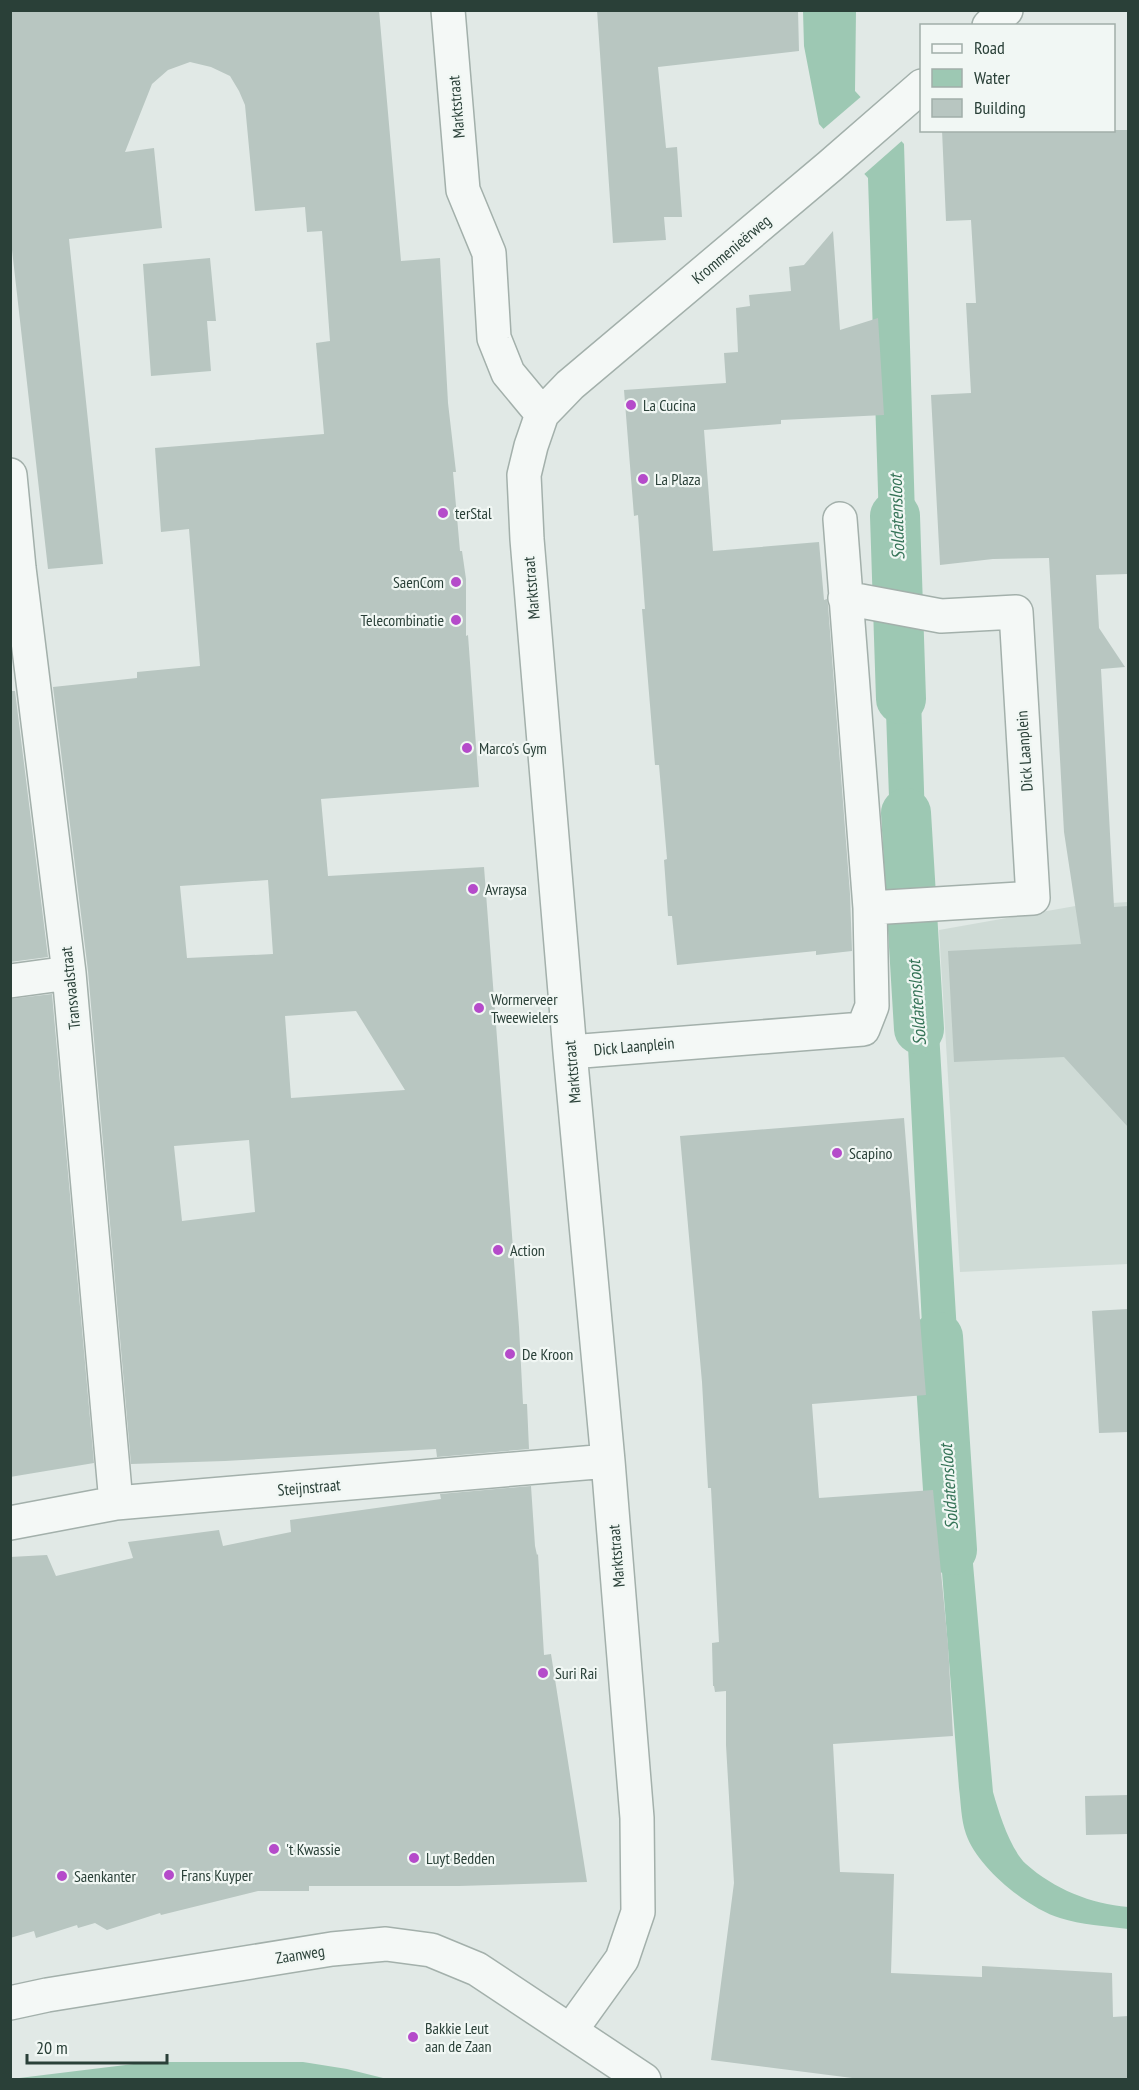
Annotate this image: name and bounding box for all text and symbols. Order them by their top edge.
legend [920,24,1115,132]
text: Road [974,36,1005,59]
text: Water [974,66,1010,89]
street label: Marktstraat [443,74,469,139]
text: Building [974,96,1026,119]
street label: Krommenieërweg [687,210,775,288]
place label: La Cucina [643,395,696,415]
marker: La Cucina [624,398,638,412]
place label: La Plaza [655,469,701,489]
marker: La Plaza [636,472,650,486]
water label: Soldatensloot [883,472,909,560]
place label: terStal [455,503,492,523]
marker: terStal [436,506,450,520]
street label: Marktstraat [518,555,544,620]
place label: SaenCom [393,572,444,592]
marker: SaenCom [449,575,463,589]
place label: Telecombinatie [361,610,444,630]
marker: Telecombinatie [449,613,463,627]
street label: Dick Laanplein [1011,710,1037,792]
place label: Marco's Gym [479,738,547,758]
marker: Marco's Gym [460,741,474,755]
place label: Avraysa [485,879,527,899]
marker: Avraysa [466,882,480,896]
street label: Transvaalstraat [56,945,84,1030]
water label: Soldatensloot [902,957,931,1047]
place label: Wormerveer Tweewielers [491,989,558,1027]
marker: Wormerveer Tweewielers [472,1001,486,1015]
street label: Dick Laanplein [593,1033,675,1059]
street label: Marktstraat [559,1039,585,1104]
place label: Scapino [849,1143,892,1163]
marker: Scapino [830,1146,844,1160]
place label: Action [510,1240,545,1260]
marker: Action [491,1243,505,1257]
place label: De Kroon [522,1344,573,1364]
marker: De Kroon [503,1347,517,1361]
water label: Soldatensloot [934,1441,963,1531]
street label: Steijnstraat [277,1474,342,1500]
street label: Marktstraat [603,1523,629,1588]
place label: Suri Rai [555,1663,598,1683]
marker: Suri Rai [536,1666,550,1680]
place label: 't Kwassie [286,1839,341,1859]
marker: 't Kwassie [267,1842,281,1856]
place label: Luyt Bedden [426,1848,495,1868]
marker: Luyt Bedden [407,1851,421,1865]
place label: Frans Kuyper [181,1865,253,1885]
place label: Saenkanter [74,1866,136,1886]
marker: Frans Kuyper [162,1868,176,1882]
marker: Saenkanter [55,1869,69,1883]
street label: Zaanweg [274,1940,326,1968]
place label: Bakkie Leut aan de Zaan [425,2018,491,2056]
scale bar [27,2027,166,2065]
marker: Bakkie Leut aan de Zaan [406,2030,420,2044]
text: 20 m [36,2036,68,2059]

